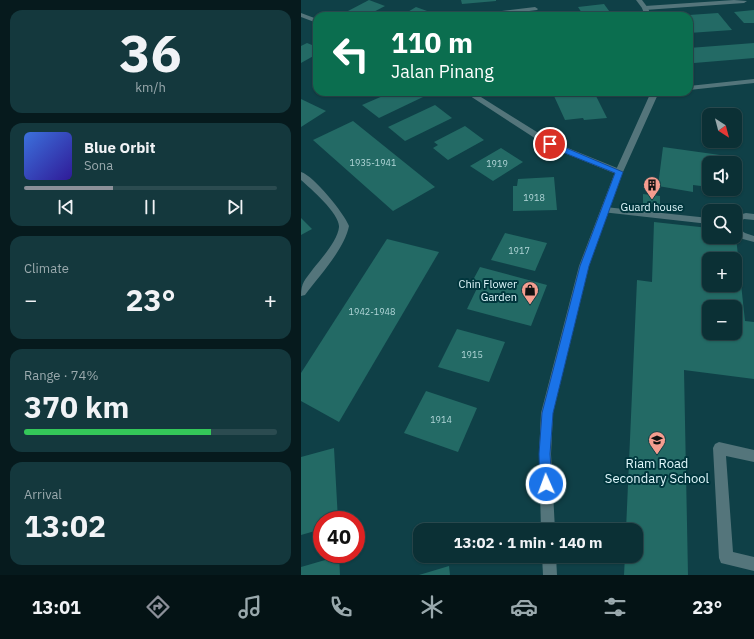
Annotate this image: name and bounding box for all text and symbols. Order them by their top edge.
text: 36 [119,19,182,86]
text: 110 m [391,24,473,61]
icon: left [325,28,377,80]
text: Jalan Pinang [391,60,494,83]
text: km/h [135,79,166,96]
north arrow [702,108,742,148]
map controls [702,108,742,340]
pin [533,127,567,161]
icon: arrive [539,133,561,155]
text: Blue Orbit [84,138,155,157]
button: sound [702,156,742,196]
text: Sona [84,157,113,174]
house number: 1935-1941 [350,157,396,168]
house number: 1919 [486,158,508,169]
building icon: Guard house [642,175,662,200]
house number: 1918 [523,192,545,203]
icon: previous [55,196,77,218]
icon: pause [139,196,161,218]
icon: next [224,196,246,218]
place label: Guard house [621,200,683,214]
button: search [702,204,742,244]
house number: 1917 [508,245,530,256]
button: + [702,252,742,292]
text: Climate [24,260,69,277]
place label: Chin Flower Garden [459,277,517,304]
text: 23° [125,280,176,319]
shop icon: Chin Flower Garden [520,280,540,305]
text: − [24,285,37,314]
text: + [264,285,277,314]
button: − [702,300,742,340]
house number: 1942-1948 [349,306,395,317]
house number: 1915 [461,349,483,360]
text: Range · 74% [24,367,98,384]
text: 370 km [24,387,129,426]
house number: 1914 [430,414,452,425]
school or university icon: Riam Road Secondary School [647,430,667,455]
place label: Riam Road Secondary School [605,455,710,487]
position arrow [525,463,567,505]
text: Arrival [24,486,62,503]
text: 13:02 [24,506,106,545]
speed limit sign: 40 [313,511,365,563]
text: 13:02 · 1 min · 140 m [454,533,602,552]
icon: directions [144,593,172,621]
icon: music [236,593,264,621]
icon: phone [327,593,355,621]
icon: climate [418,593,446,621]
icon: car [510,593,538,621]
icon: filters [601,593,629,621]
text: 13:01 [32,596,81,619]
text: 23° [692,596,722,619]

